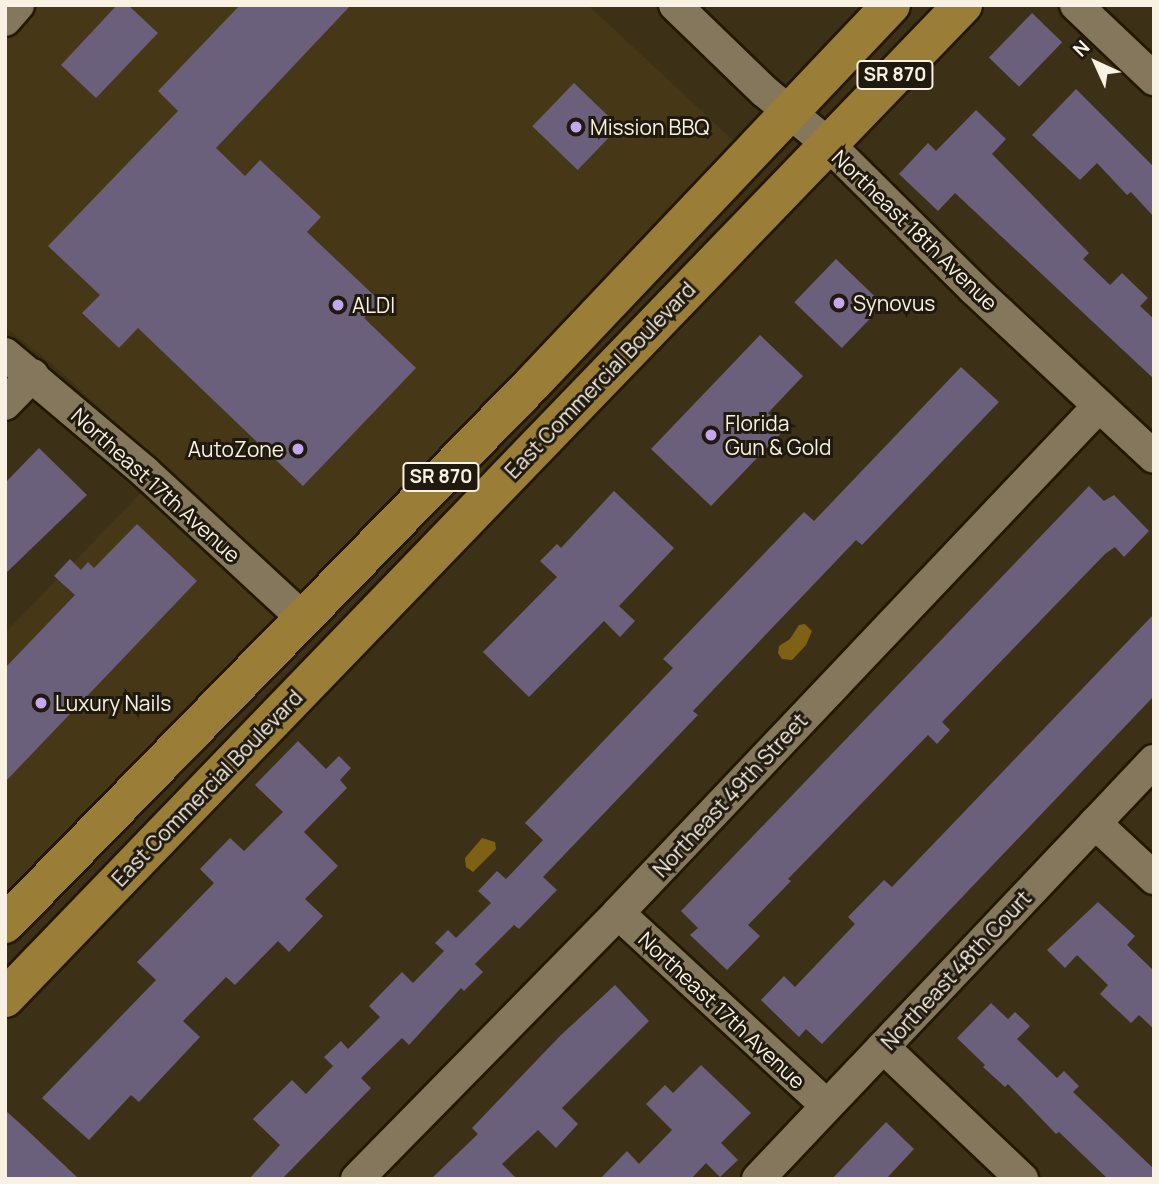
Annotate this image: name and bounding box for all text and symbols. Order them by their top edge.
north arrow [1061,28,1131,98]
text: N [1067,34,1095,62]
road number: SR 870 [855,60,935,90]
place label: Mission BBQ [590,114,710,140]
marker: Mission BBQ [568,119,584,135]
street label: Northeast 18th Avenue [827,145,1003,315]
street label: East Commercial Boulevard [500,277,700,483]
place label: Synovus [853,290,935,316]
place label: ALDI [352,292,395,318]
marker: Synovus [831,295,847,311]
marker: ALDI [330,297,346,313]
street label: Northeast 17th Avenue [66,403,246,567]
place label: Florida Gun & Gold [725,410,831,460]
marker: Florida Gun & Gold [703,427,719,443]
place label: AutoZone [188,436,284,462]
marker: AutoZone [290,441,306,457]
road number: SR 870 [401,462,481,492]
street label: East Commercial Boulevard [107,685,307,891]
place label: Luxury Nails [55,690,171,716]
marker: Luxury Nails [33,695,49,711]
street label: Northeast 49th Street [648,708,812,882]
street label: Northeast 48th Court [876,885,1036,1055]
street label: Northeast 17th Avenue [634,926,810,1094]

